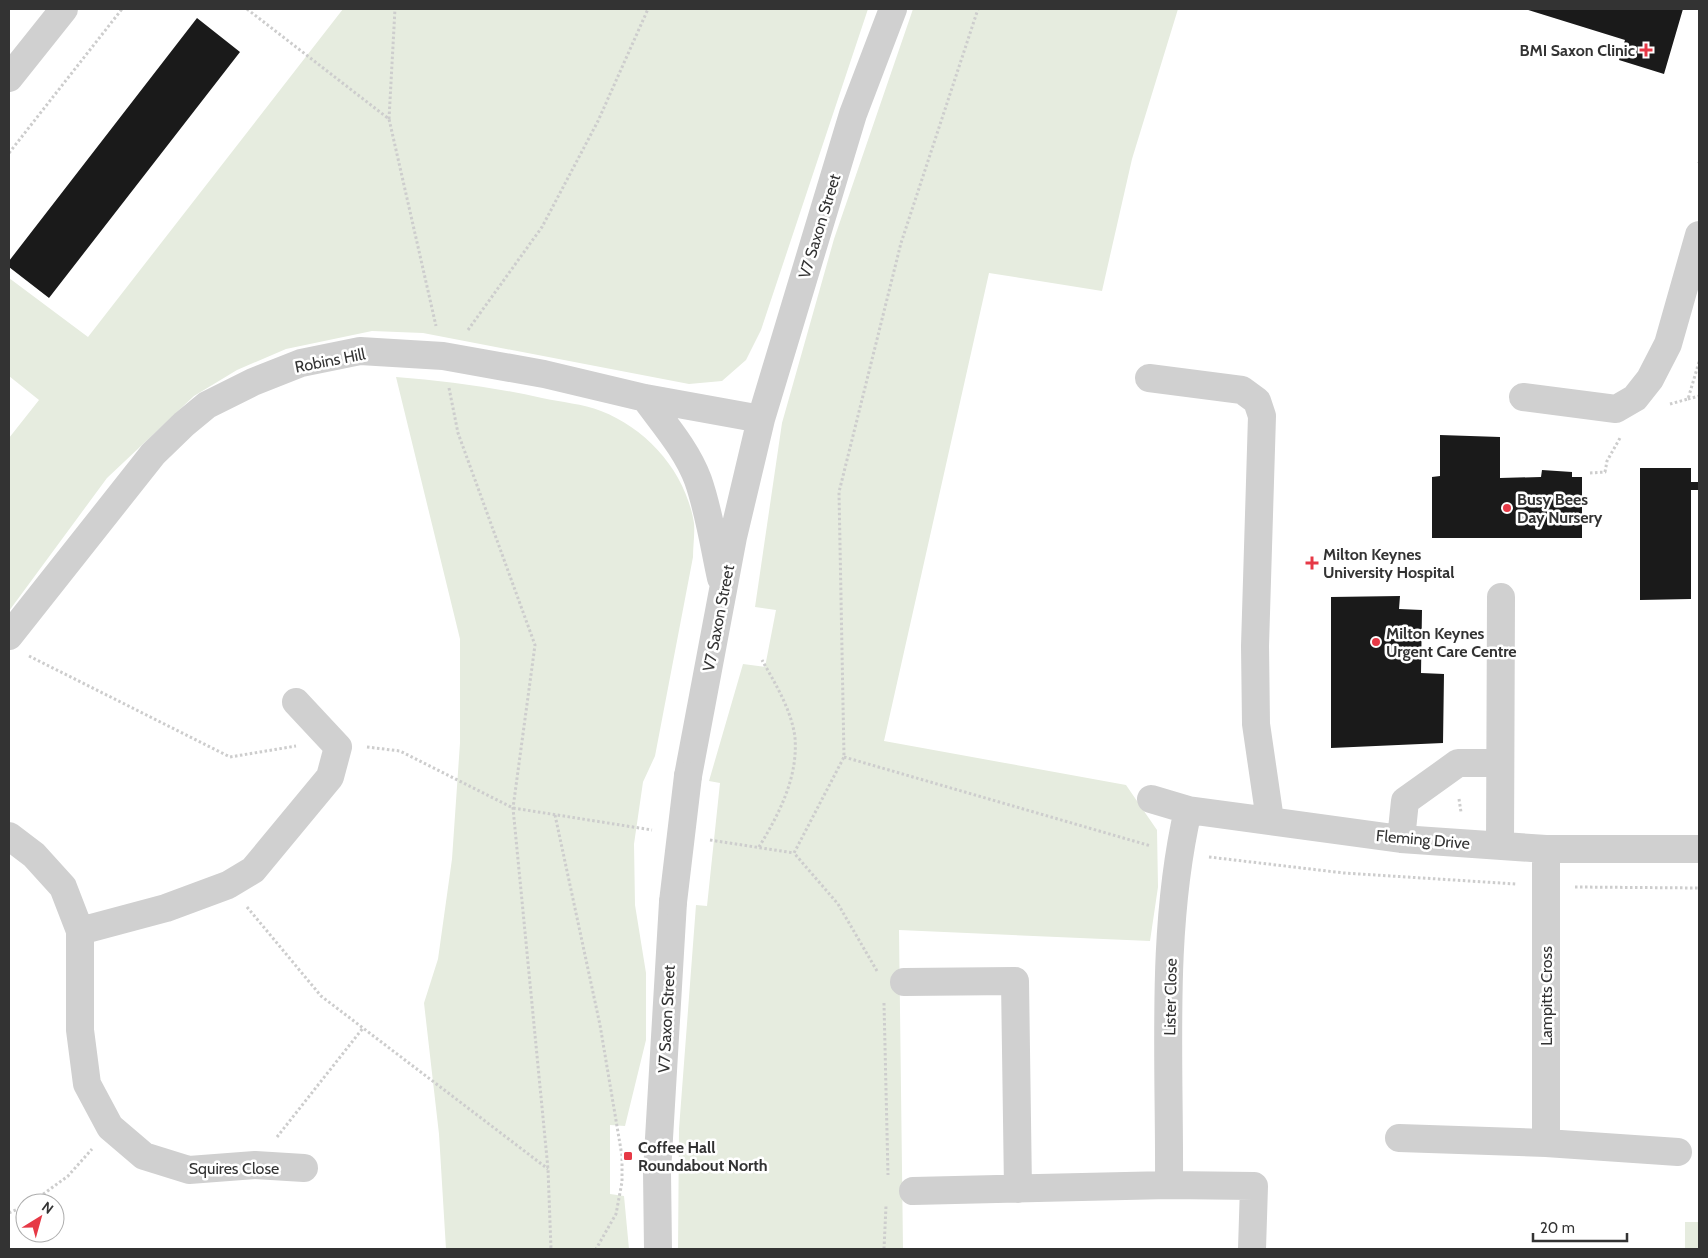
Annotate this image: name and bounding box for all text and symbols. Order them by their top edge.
place label: BMI Saxon Clinic [1519,41,1635,60]
marker: BMI Saxon Clinic [1639,43,1653,57]
street label: V7 Saxon Street [795,171,845,281]
street label: Robins Hill [293,344,367,377]
place label: Busy Bees Day Nursery [1517,490,1603,527]
marker: Busy Bees Day Nursery [1501,502,1513,514]
place label: Milton Keynes University Hospital [1323,545,1455,582]
marker: Milton Keynes University Hospital [1305,556,1319,570]
street label: V7 Saxon Street [699,563,738,673]
place label: Milton Keynes Urgent Care Centre [1386,624,1517,661]
marker: Milton Keynes Urgent Care Centre [1370,636,1382,648]
street label: Fleming Drive [1375,826,1471,853]
street label: Lampitts Cross [1537,946,1556,1046]
street label: Lister Close [1160,958,1181,1036]
street label: V7 Saxon Street [654,964,679,1074]
place label: Coffee Hall Roundabout North [638,1138,768,1175]
marker: Coffee Hall Roundabout North [622,1150,634,1162]
street label: Squires Close [189,1159,279,1178]
north arrow [15,1193,65,1243]
text: N [38,1197,57,1218]
scale bar [1533,1210,1627,1242]
text: 20 m [1540,1219,1575,1237]

